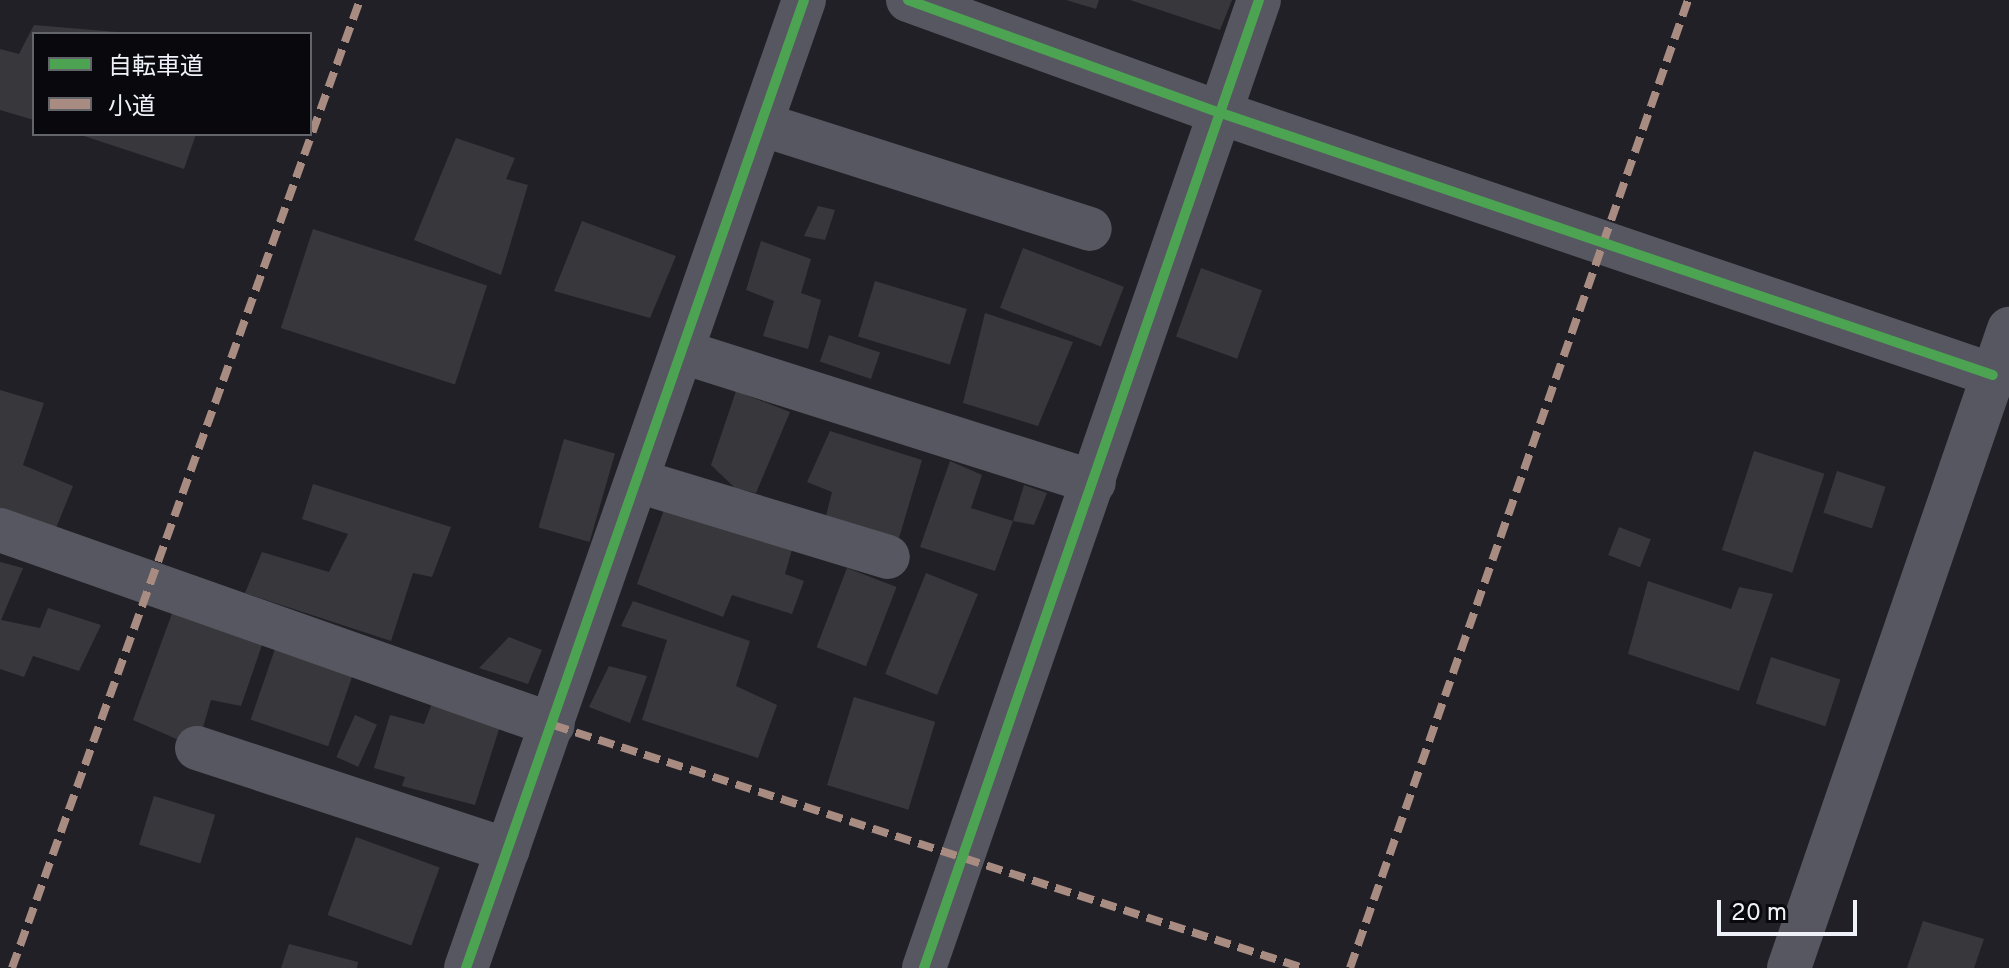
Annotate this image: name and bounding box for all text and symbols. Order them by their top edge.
legend [32,32,312,136]
text: 自転車道 [108,53,204,83]
text: 小道 [108,93,156,123]
scale bar [1721,884,1861,934]
text: 20 m [1731,899,1787,929]

